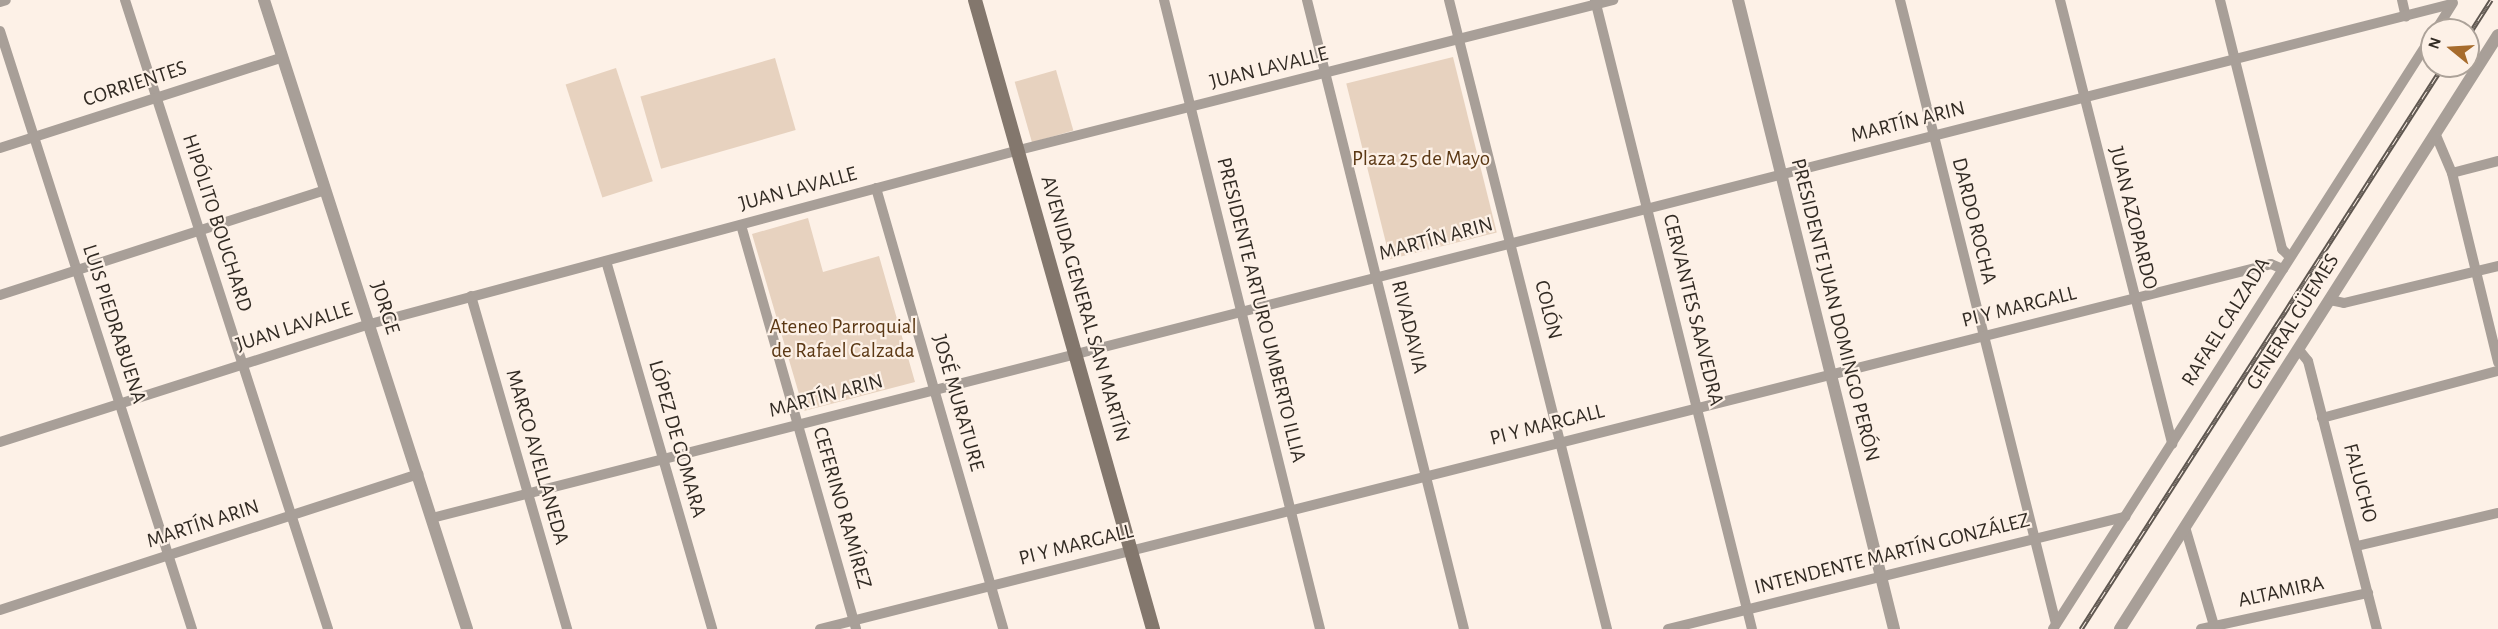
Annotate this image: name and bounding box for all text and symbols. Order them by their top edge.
north arrow [2420,18,2480,78]
text: N [2425,35,2444,51]
street label: JUAN LAVALLE [1207,41,1331,95]
street label: CORRIENTES [80,55,190,113]
street label: MARTÍN ARIN [1848,96,1968,148]
street label: HIPÓLITO BOUCHARD [176,131,258,315]
street label: JUAN AZOPARDO [2103,144,2163,292]
park label: Plaza 25 de Mayo [1352,146,1490,172]
street label: PRESIDENTE ARTURO UMBERTO ILLIA [1211,155,1311,465]
street label: DARDO ROCHA [1946,155,2002,287]
street label: PRESIDENTE JUAN DOMINGO PERÓN [1785,156,1885,464]
street label: JUAN LAVALLE [736,161,860,217]
street label: AVENIDA GENERAL SAN MARTÍN [1035,173,1135,445]
street label: MARTÍN ARIN [1376,212,1496,266]
street label: CERVANTES SAAVEDRA [1657,212,1729,408]
street label: LUIS PIEDRABUENA [76,241,152,407]
street label: GENERAL GÜEMES [2241,249,2345,395]
street label: RAFAEL CALZADA [2176,253,2276,391]
street label: RIVADAVIA [1385,278,1433,376]
street label: COLÓN [1529,278,1567,342]
street label: JORGE [365,279,405,337]
street label: PI Y MARGALL [1959,281,2079,333]
street label: JUAN LAVALLE [233,296,355,358]
park label: Ateneo Parroquial de Rafael Calzada [769,314,917,364]
street label: JOSÉ MURATURE [927,332,989,474]
street label: LÓPEZ DE GOMARA [642,357,712,521]
street label: MARCO AVELLANEDA [500,367,574,547]
street label: MARTÍN ARIN [766,369,886,423]
street label: PI Y MARGALL [1487,399,1607,451]
street label: CEFERINO RAMÍREZ [807,424,877,592]
street label: FALUCHO [2337,441,2383,525]
street label: MARTÍN ARIN [143,494,263,554]
street label: INTENDENTE MARTÍN GONZÁLEZ [1752,508,2032,600]
street label: PI Y MARGALL [1016,519,1136,571]
street label: ALTAMIRA [2236,571,2326,613]

